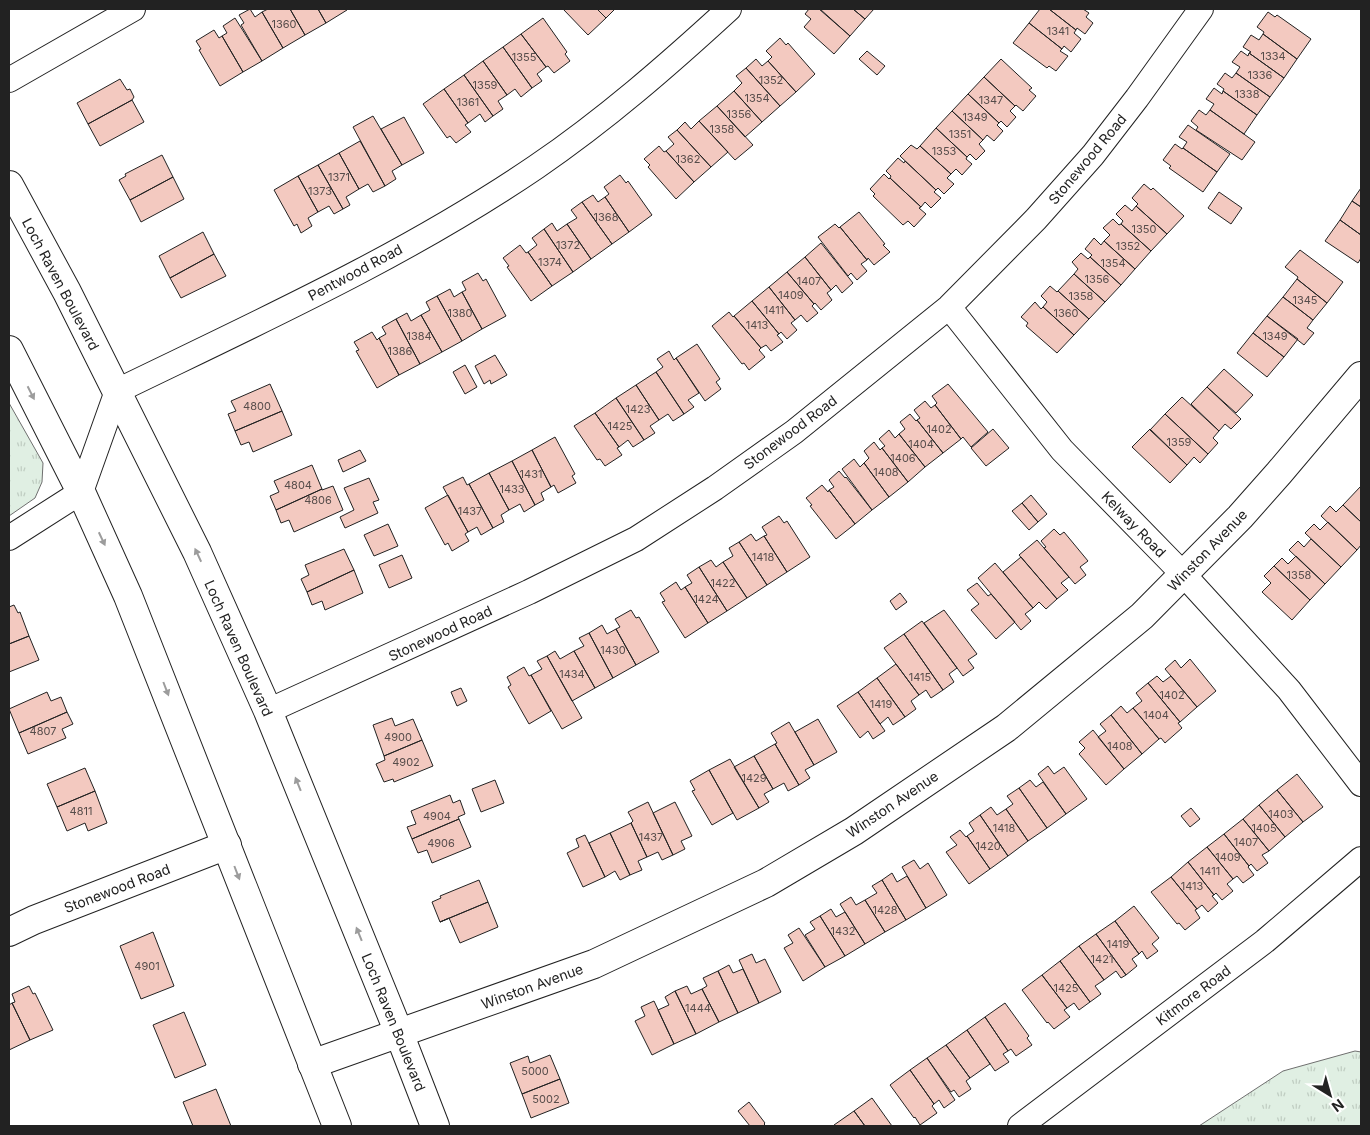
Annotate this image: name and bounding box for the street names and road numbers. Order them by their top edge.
street label: Stonewood Road [1044,111,1130,207]
street label: Loch Raven Boulevard [19,215,103,353]
street label: Pentwood Road [305,240,405,304]
street label: Stonewood Road [740,391,840,473]
street label: Kelway Road [1098,487,1170,561]
street label: Winston Avenue [1164,506,1250,594]
street label: Loch Raven Boulevard [201,577,277,719]
street label: Stonewood Road [386,602,494,664]
street label: Winston Avenue [843,767,941,841]
street label: Stonewood Road [62,860,172,916]
street label: Loch Raven Boulevard [358,950,430,1094]
street label: Winston Avenue [479,960,585,1012]
street label: Kitmore Road [1152,961,1234,1029]

